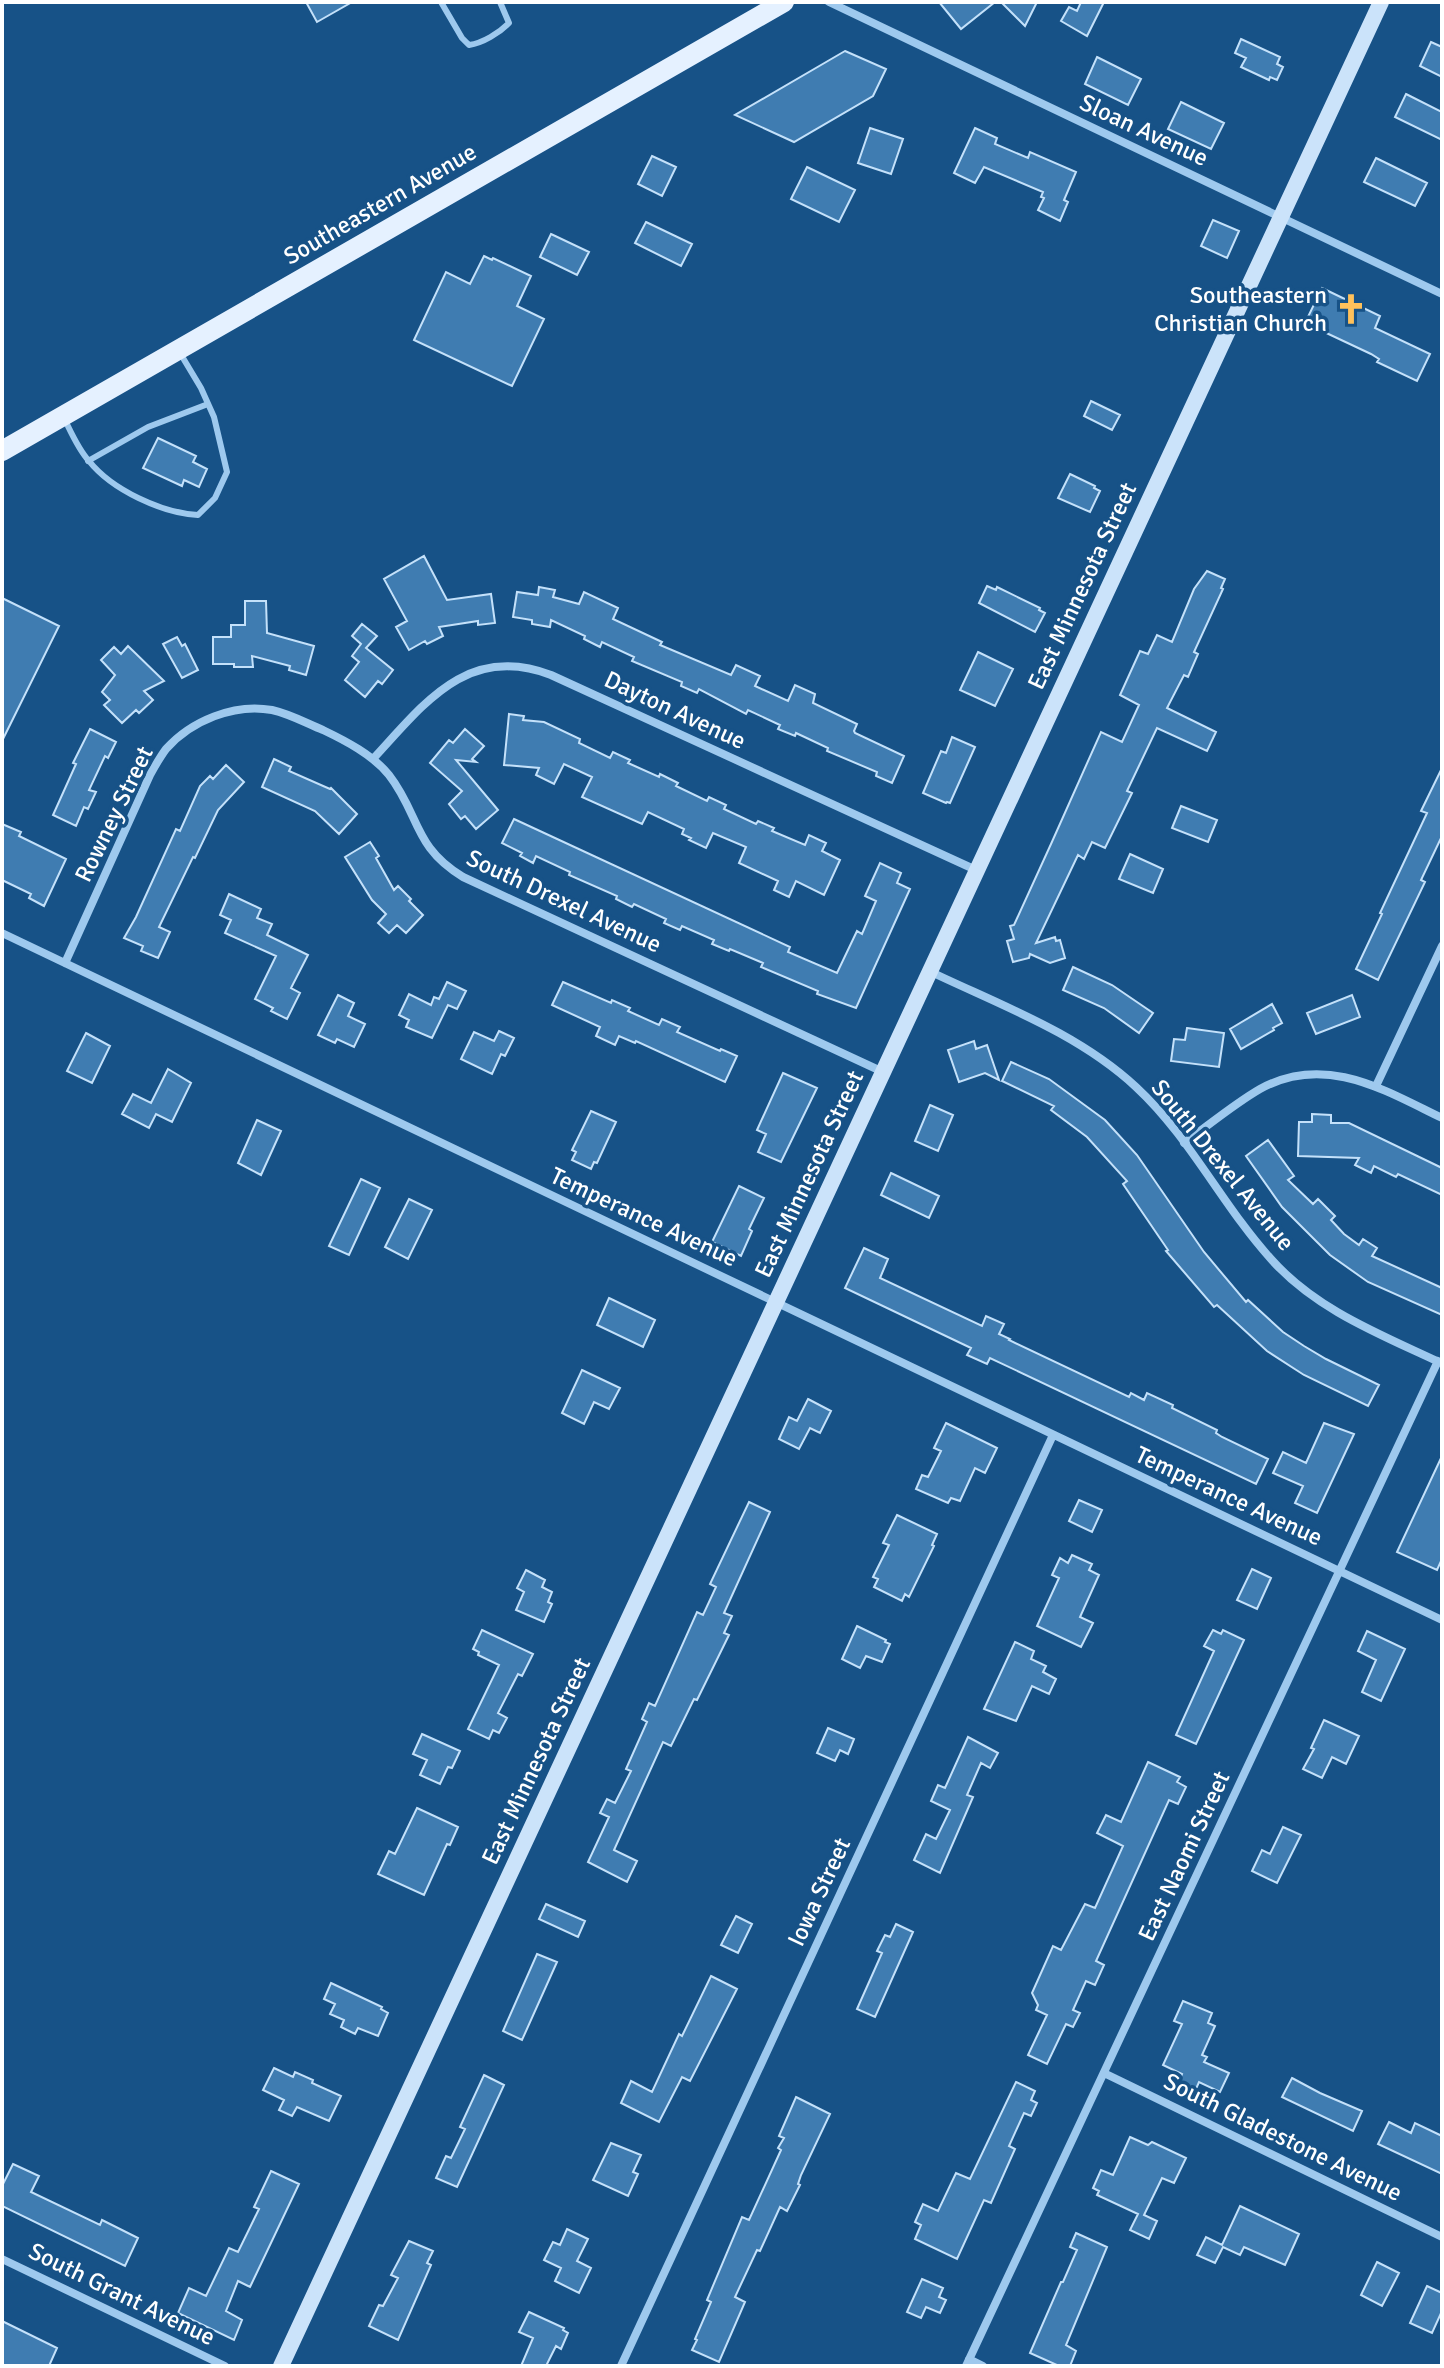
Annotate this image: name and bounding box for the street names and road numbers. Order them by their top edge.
street label: Sloan Avenue [1075,87,1213,173]
street label: Southeastern Avenue [278,137,482,271]
street label: East Minnesota Street [1021,478,1143,694]
street label: Dayton Avenue [599,664,751,756]
street label: Rowney Street [68,741,160,887]
street label: South Drexel Avenue [462,843,666,959]
street label: East Minnesota Street [748,1066,870,1282]
street label: South Drexel Avenue [1145,1073,1301,1257]
street label: Temperance Avenue [546,1160,742,1274]
street label: Temperance Avenue [1131,1439,1327,1553]
street label: East Minnesota Street [475,1653,597,1869]
street label: East Naomi Street [1132,1766,1236,1946]
street label: Iowa Street [781,1833,857,1951]
street label: South Gladestone Avenue [1159,2066,1407,2208]
street label: South Grant Avenue [24,2236,220,2352]

